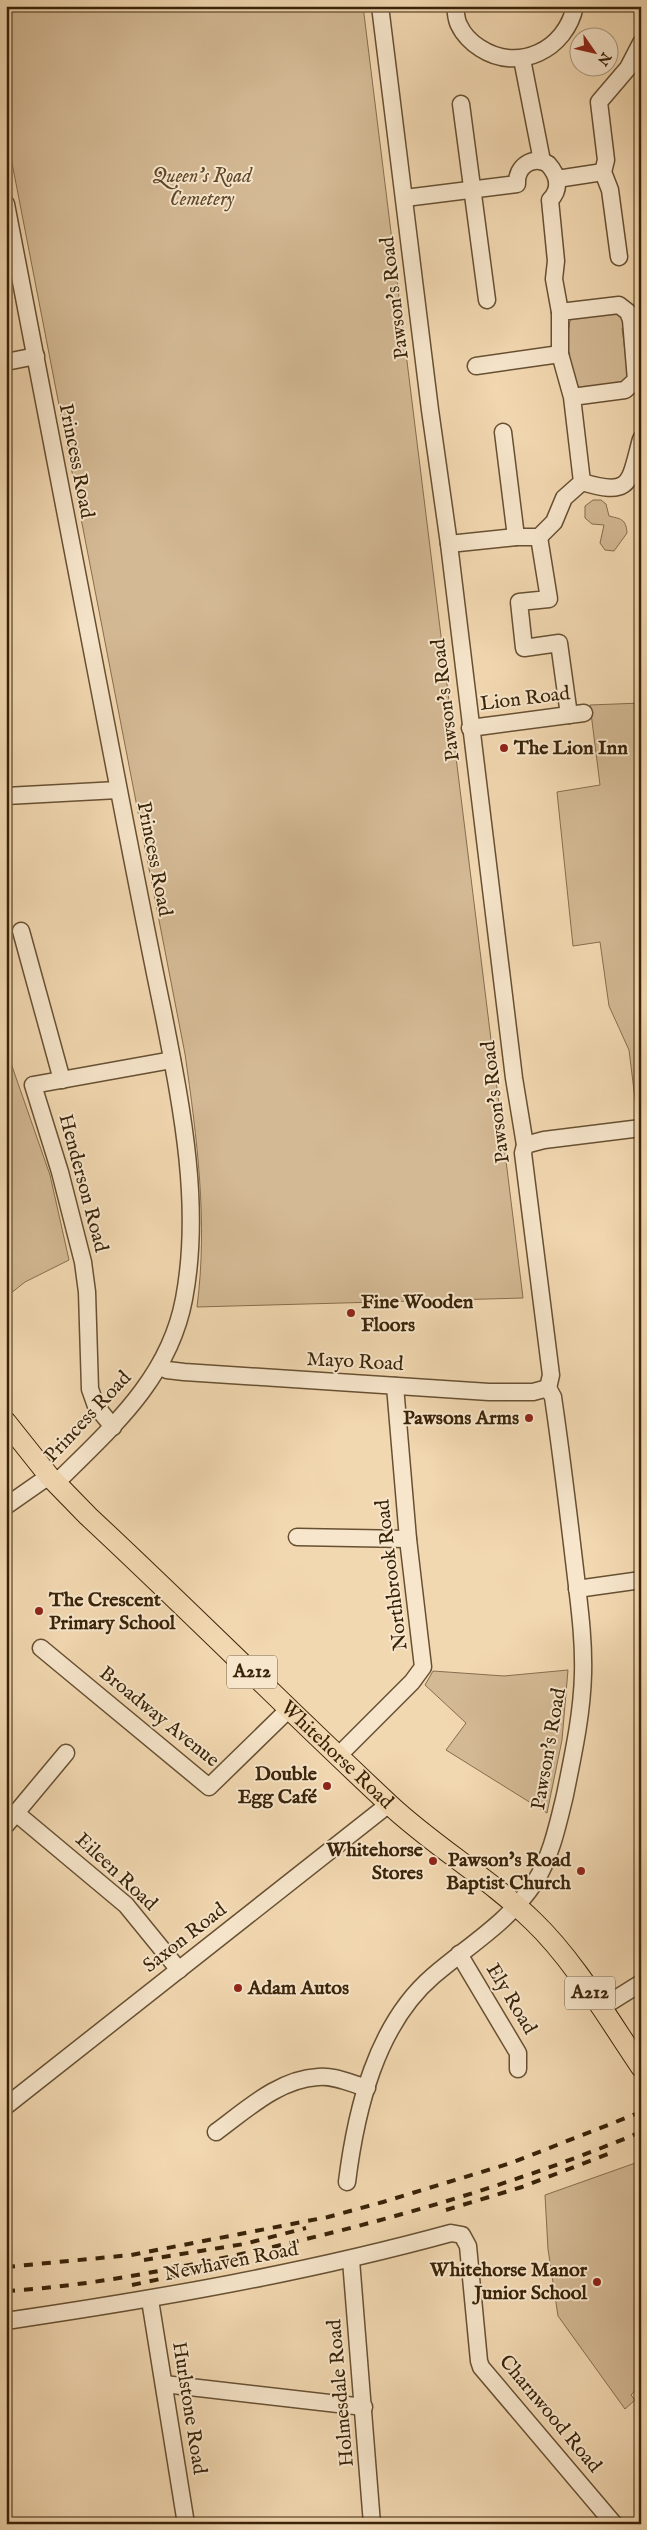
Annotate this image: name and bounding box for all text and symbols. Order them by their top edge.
north arrow [570,28,620,78]
text: N [593,48,615,69]
park label: Queen's Road Cemetery [152,164,253,212]
street label: Pawson's Road [375,235,415,361]
street label: Princess Road [53,402,99,521]
street label: Pawson's Road [426,637,466,763]
street label: Lion Road [479,681,572,717]
place label: The Lion Inn [513,736,628,761]
marker: The Lion Inn [498,742,510,754]
street label: Princess Road [131,800,177,919]
street label: Pawson's Road [476,1039,516,1165]
street label: Henderson Road [53,1111,114,1255]
place label: Fine Wooden Floors [361,1290,474,1338]
marker: Fine Wooden Floors [345,1307,357,1319]
street label: Mayo Road [306,1347,404,1377]
street label: Princess Road [39,1366,137,1468]
place label: Pawsons Arms [403,1406,519,1431]
marker: Pawsons Arms [523,1412,535,1424]
street label: Northbrook Road [370,1498,414,1652]
place label: The Crescent Primary School [48,1588,176,1636]
marker: The Crescent Primary School [33,1605,45,1617]
road number: A212 [227,1655,277,1688]
street label: Broadway Avenue [94,1661,224,1773]
street label: Pawson's Road [526,1686,572,1812]
street label: Whitehorse Road [275,1695,399,1815]
place label: Double Egg Café [238,1762,318,1810]
marker: Double Egg Café [321,1780,333,1792]
street label: Eileen Road [70,1828,162,1917]
place label: Whitehorse Stores [325,1838,424,1886]
place label: Pawson's Road Baptist Church [446,1848,572,1896]
marker: Whitehorse Stores [427,1855,439,1867]
marker: Pawson's Road Baptist Church [575,1865,587,1877]
street label: Saxon Road [138,1897,232,1978]
street label: Ely Road [480,1959,542,2039]
place label: Adam Autos [247,1976,349,2001]
road number: A212 [565,1976,615,2010]
marker: Adam Autos [232,1982,244,1994]
street label: Newhaven Road [162,2237,301,2287]
place label: Whitehorse Manor Junior School [429,2258,588,2306]
marker: Whitehorse Manor Junior School [591,2276,603,2288]
street label: Holmesdale Road [322,2318,360,2468]
street label: Hurlstone Road [166,2340,212,2476]
street label: Charnwood Road [493,2350,607,2478]

